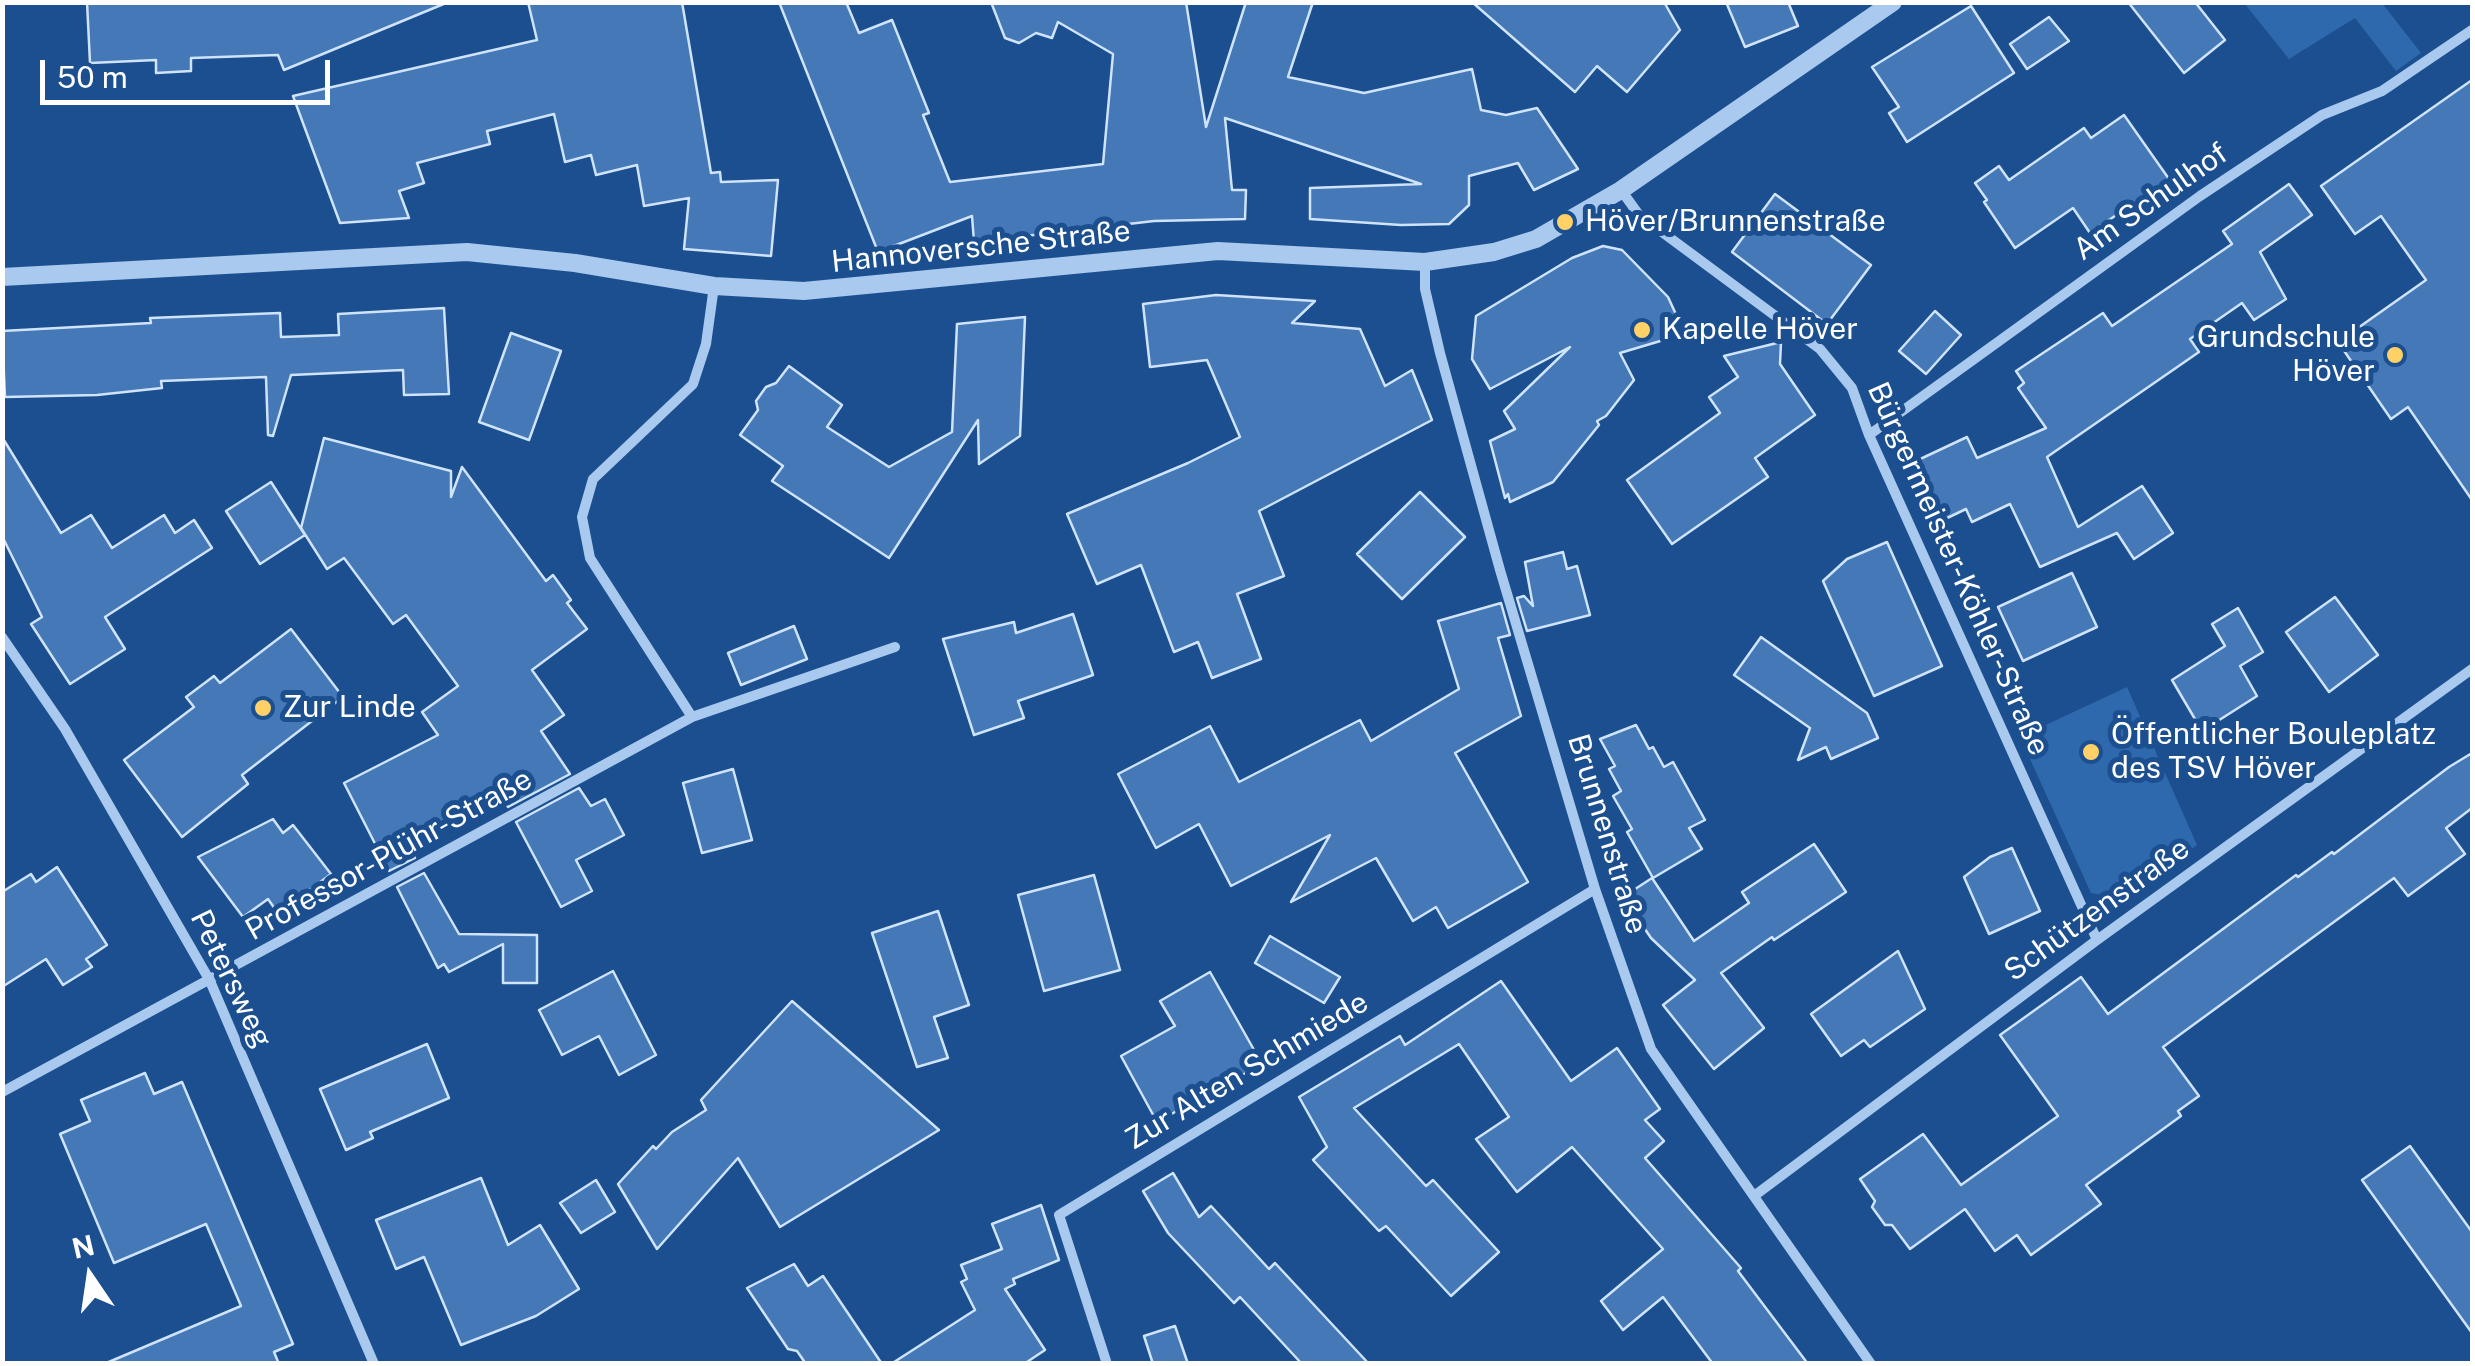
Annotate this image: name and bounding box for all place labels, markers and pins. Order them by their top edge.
place label: Höver/Brunnenstraße [1585,204,1886,240]
marker: Höver/Brunnenstraße [1554,211,1576,233]
place label: Kapelle Höver [1662,312,1858,348]
marker: Kapelle Höver [1631,319,1653,341]
place label: Grundschule Höver [2197,320,2375,390]
marker: Grundschule Höver [2384,344,2406,366]
place label: Zur Linde [283,690,416,726]
marker: Zur Linde [252,697,274,719]
place label: Öffentlicher Bouleplatz des TSV Höver [2111,717,2436,788]
marker: Öffentlicher Bouleplatz des TSV Höver [2080,741,2102,763]

